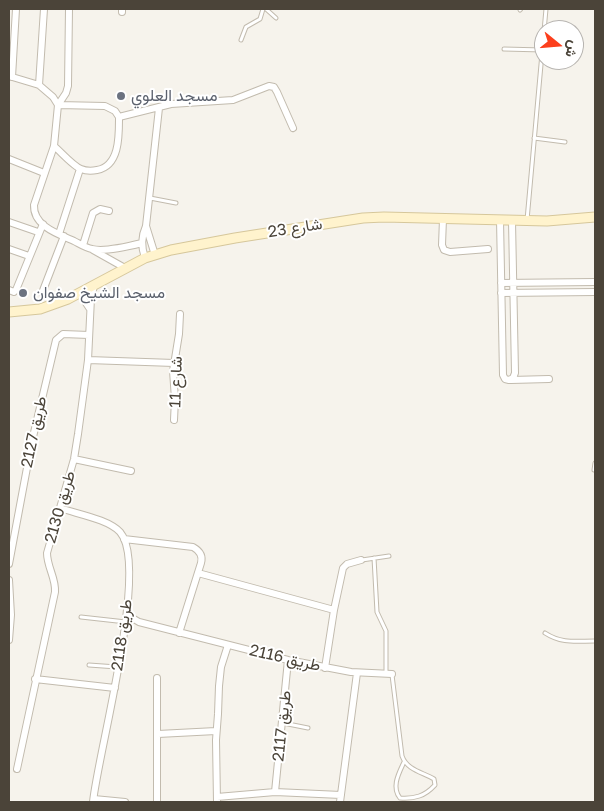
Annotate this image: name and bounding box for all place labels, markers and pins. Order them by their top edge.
place label: مسجد العلوي [131,86,217,106]
marker: مسجد العلوي [115,90,127,102]
place label: مسجد الشيخ صفوان [33,283,165,303]
marker: مسجد الشيخ صفوان [17,287,29,299]

